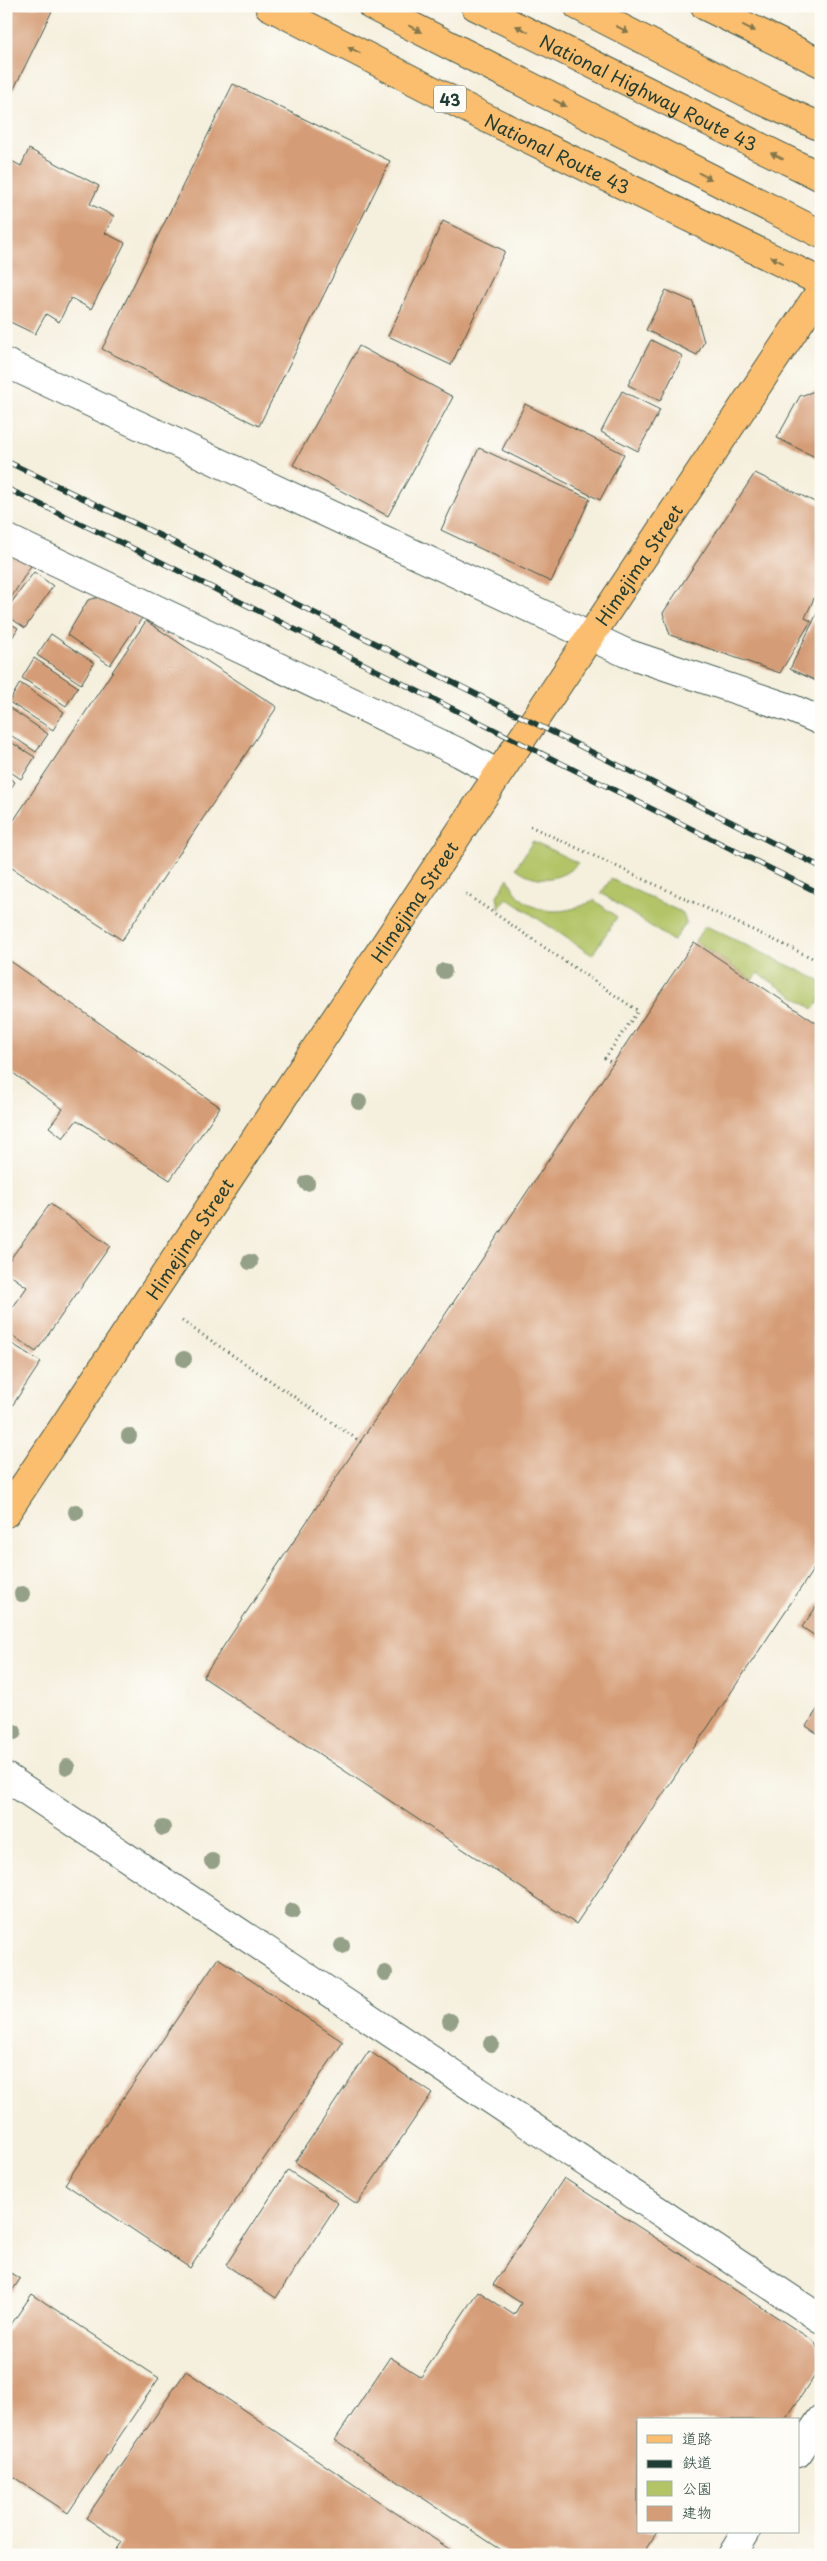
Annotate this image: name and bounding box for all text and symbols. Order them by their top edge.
one-way arrow [742,24,756,32]
one-way arrow [408,25,423,33]
one-way arrow [515,25,529,33]
one-way arrow [614,25,629,33]
street label: National Highway Route 43 [536,27,762,157]
one-way arrow [346,46,361,54]
road number: 43 [434,86,466,112]
one-way arrow [553,99,567,107]
street label: National Route 43 [480,106,635,200]
one-way arrow [770,152,784,160]
one-way arrow [698,172,713,180]
one-way arrow [770,256,784,264]
street label: Himejima Street [588,498,688,630]
street label: Himejima Street [363,835,464,967]
street label: Himejima Street [139,1172,239,1305]
legend [637,2418,800,2534]
text: 道路 [682,2426,712,2449]
text: 鉄道 [682,2450,712,2473]
text: 公園 [682,2476,712,2499]
text: 建物 [682,2500,712,2523]

